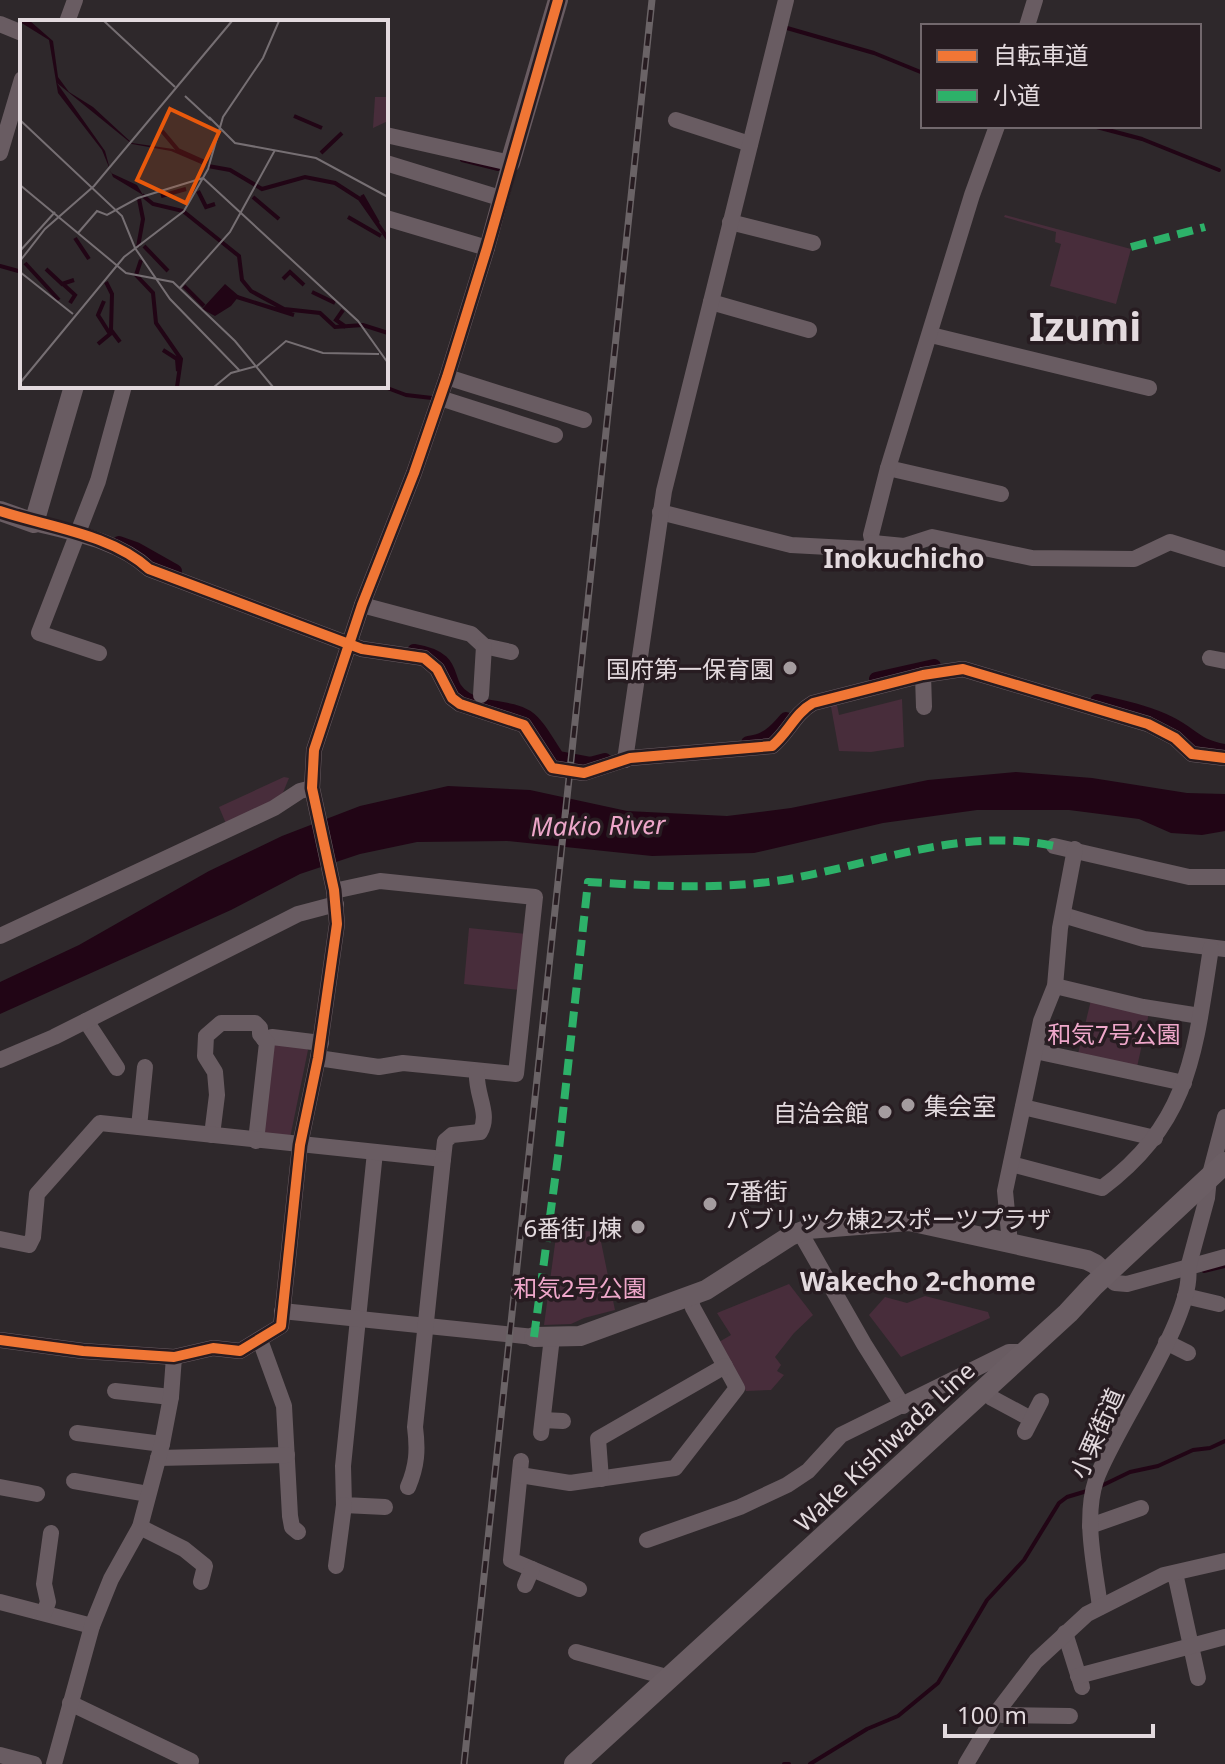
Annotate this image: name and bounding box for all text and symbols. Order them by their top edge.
inset map [20,20,388,388]
legend [921,24,1201,128]
text: 自転車道 [993,38,1089,71]
text: 小道 [993,78,1041,111]
district label: Izumi [1029,298,1141,353]
district label: Inokuchicho [824,540,984,576]
place label: 国府第一保育園 [606,652,774,685]
marker: 国府第一保育園 [781,659,799,677]
water label: Makio River [530,806,667,844]
park label: 和気7号公園 [1047,1017,1181,1050]
place label: 集会室 [924,1089,996,1122]
place label: 自治会館 [773,1096,869,1129]
marker: 集会室 [899,1096,917,1114]
marker: 自治会館 [876,1103,894,1121]
place label: 7番街 パブリック棟2スポーツプラザ [726,1174,1051,1235]
marker: 7番街 パブリック棟2スポーツプラザ [701,1195,719,1213]
place label: 6番街 J棟 [523,1211,622,1244]
marker: 6番街 J棟 [629,1218,647,1236]
district label: Wakecho 2-chome [800,1263,1036,1299]
park label: 和気2号公園 [513,1271,647,1304]
street label: Wake Kishiwada Line [787,1354,981,1538]
street label: 小栗街道 [1061,1382,1131,1484]
scale bar [945,1688,1153,1738]
text: 100 m [957,1698,1027,1731]

